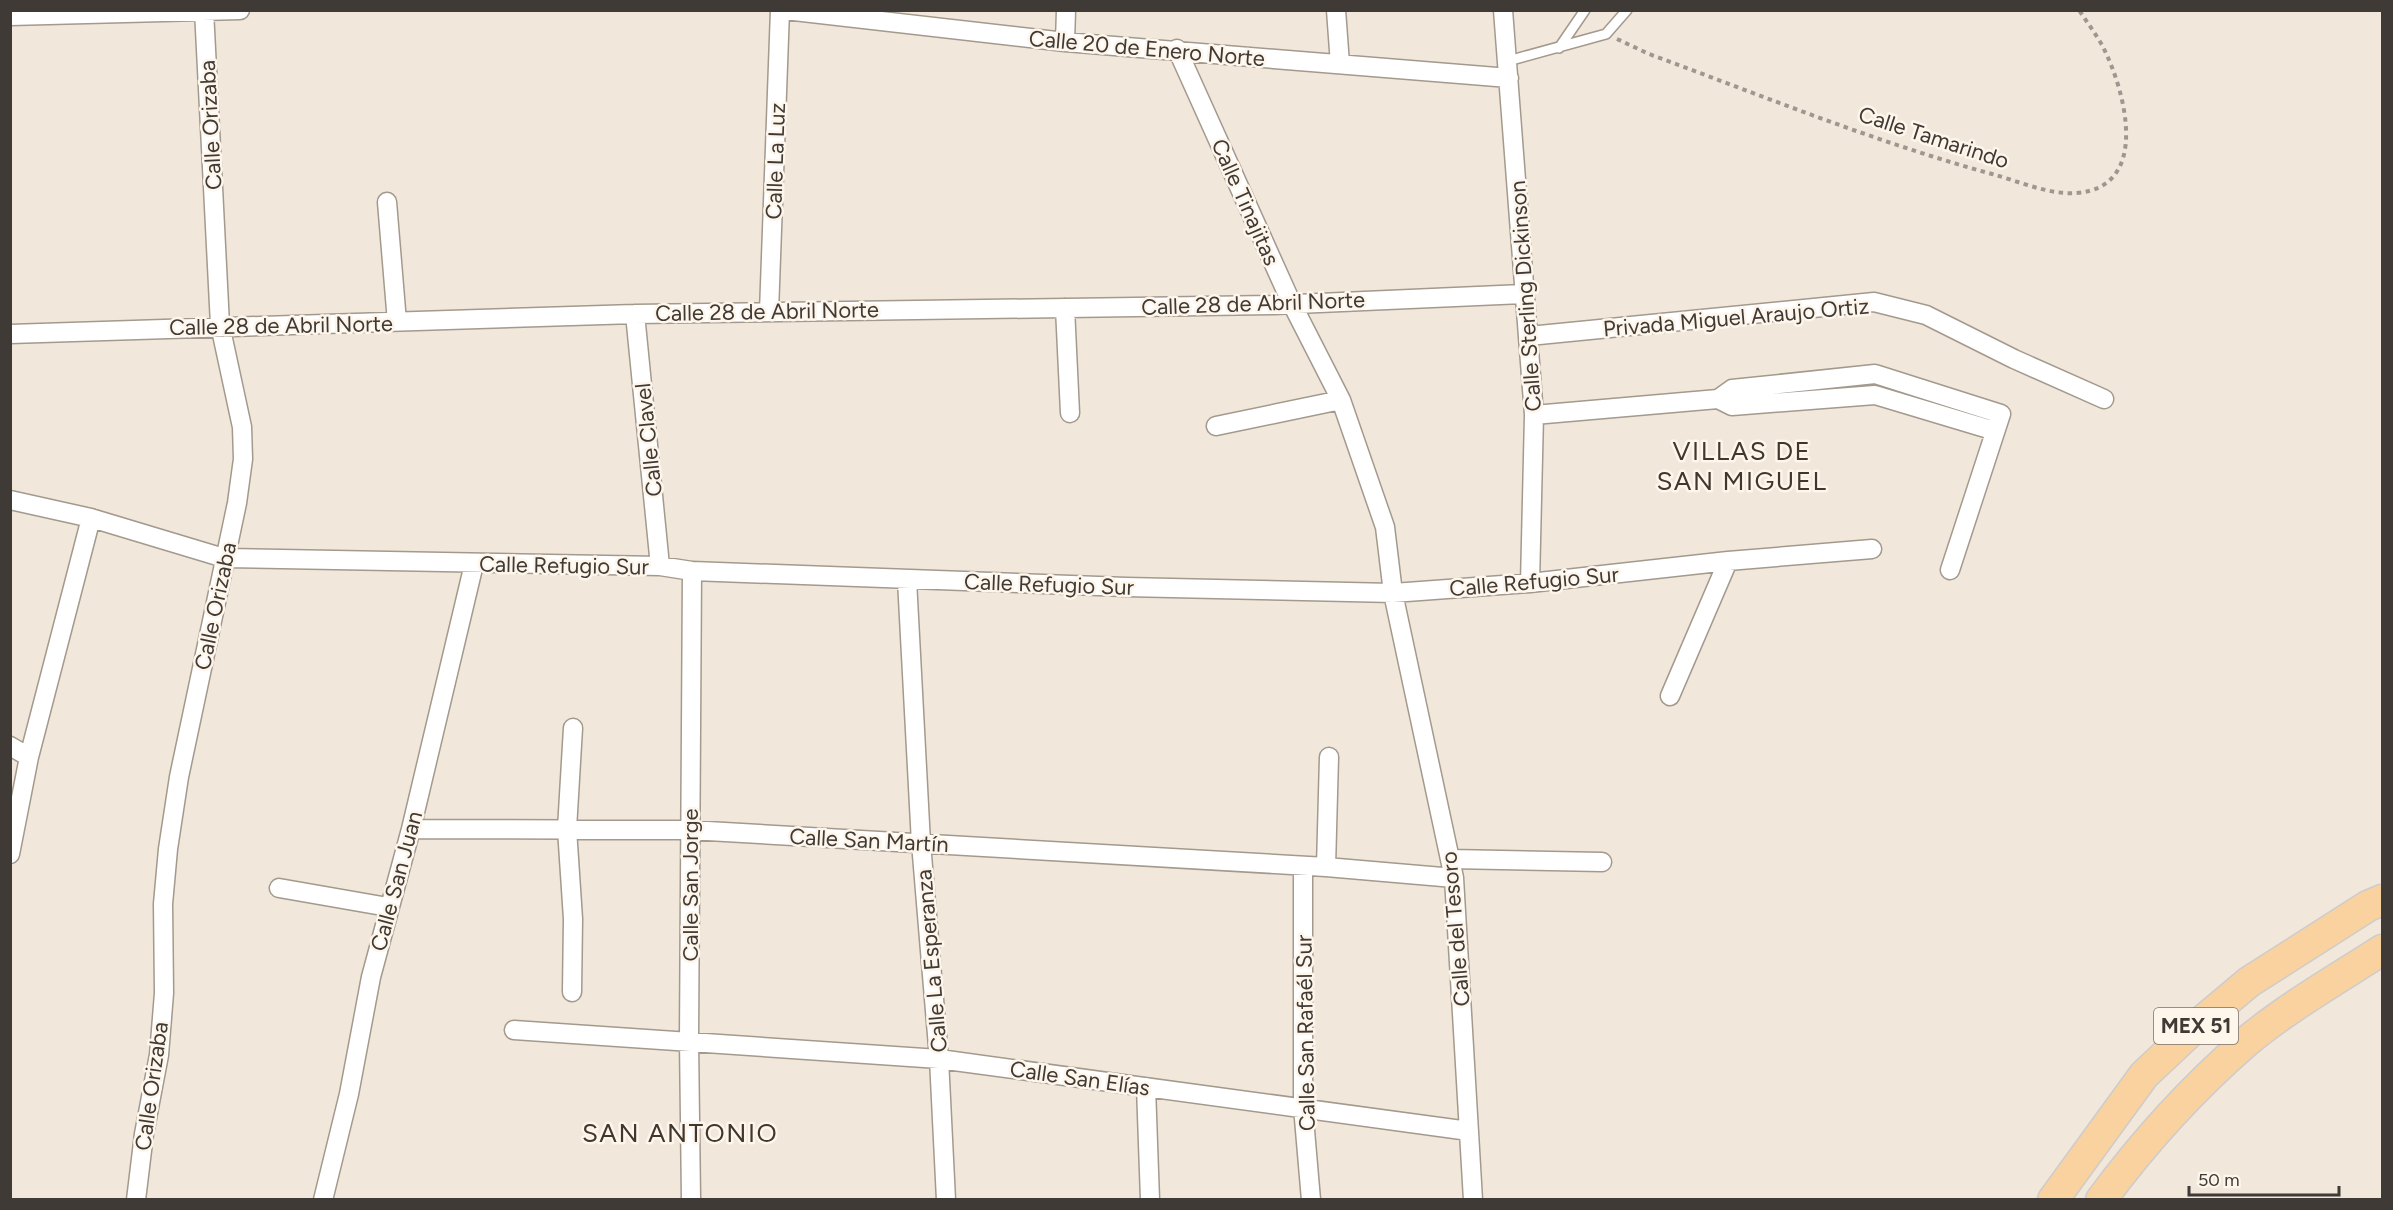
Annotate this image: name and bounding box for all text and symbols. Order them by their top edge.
street label: Calle 20 de Enero Norte [1028,25,1266,72]
street label: Calle Orizaba [194,59,227,191]
street label: Calle Tamarindo [1855,100,2013,175]
street label: Calle La Luz [760,102,791,220]
street label: Calle Tinajitas [1206,135,1285,270]
street label: Calle Sterling Dickinson [1504,180,1547,412]
street label: Calle 28 de Abril Norte [1141,286,1365,321]
street label: Privada Miguel Araujo Ortiz [1602,292,1870,343]
street label: Calle 28 de Abril Norte [655,296,879,327]
street label: Calle 28 de Abril Norte [169,310,393,341]
street label: Calle Clavel [629,382,668,498]
district label: VILLAS DE SAN MIGUEL [1656,435,1828,497]
street label: Calle Orizaba [189,540,242,672]
street label: Calle Refugio Sur [479,551,650,580]
street label: Calle Refugio Sur [1448,561,1620,602]
street label: Calle Refugio Sur [964,568,1135,601]
street label: Calle San Juan [365,808,428,954]
street label: Calle San Jorge [677,808,704,962]
street label: Calle San Martín [789,823,949,858]
street label: Calle del Tesoro [1435,850,1476,1008]
street label: Calle La Esperanza [910,868,953,1054]
street label: Calle San Rafaél Sur [1290,934,1321,1131]
road number: MEX 51 [2154,1008,2238,1044]
street label: Calle Orizaba [129,1020,174,1152]
street label: Calle San Elías [1008,1055,1152,1102]
district label: SAN ANTONIO [582,1117,778,1149]
scale bar [2189,1159,2339,1197]
text: 50 m [2198,1169,2240,1191]

